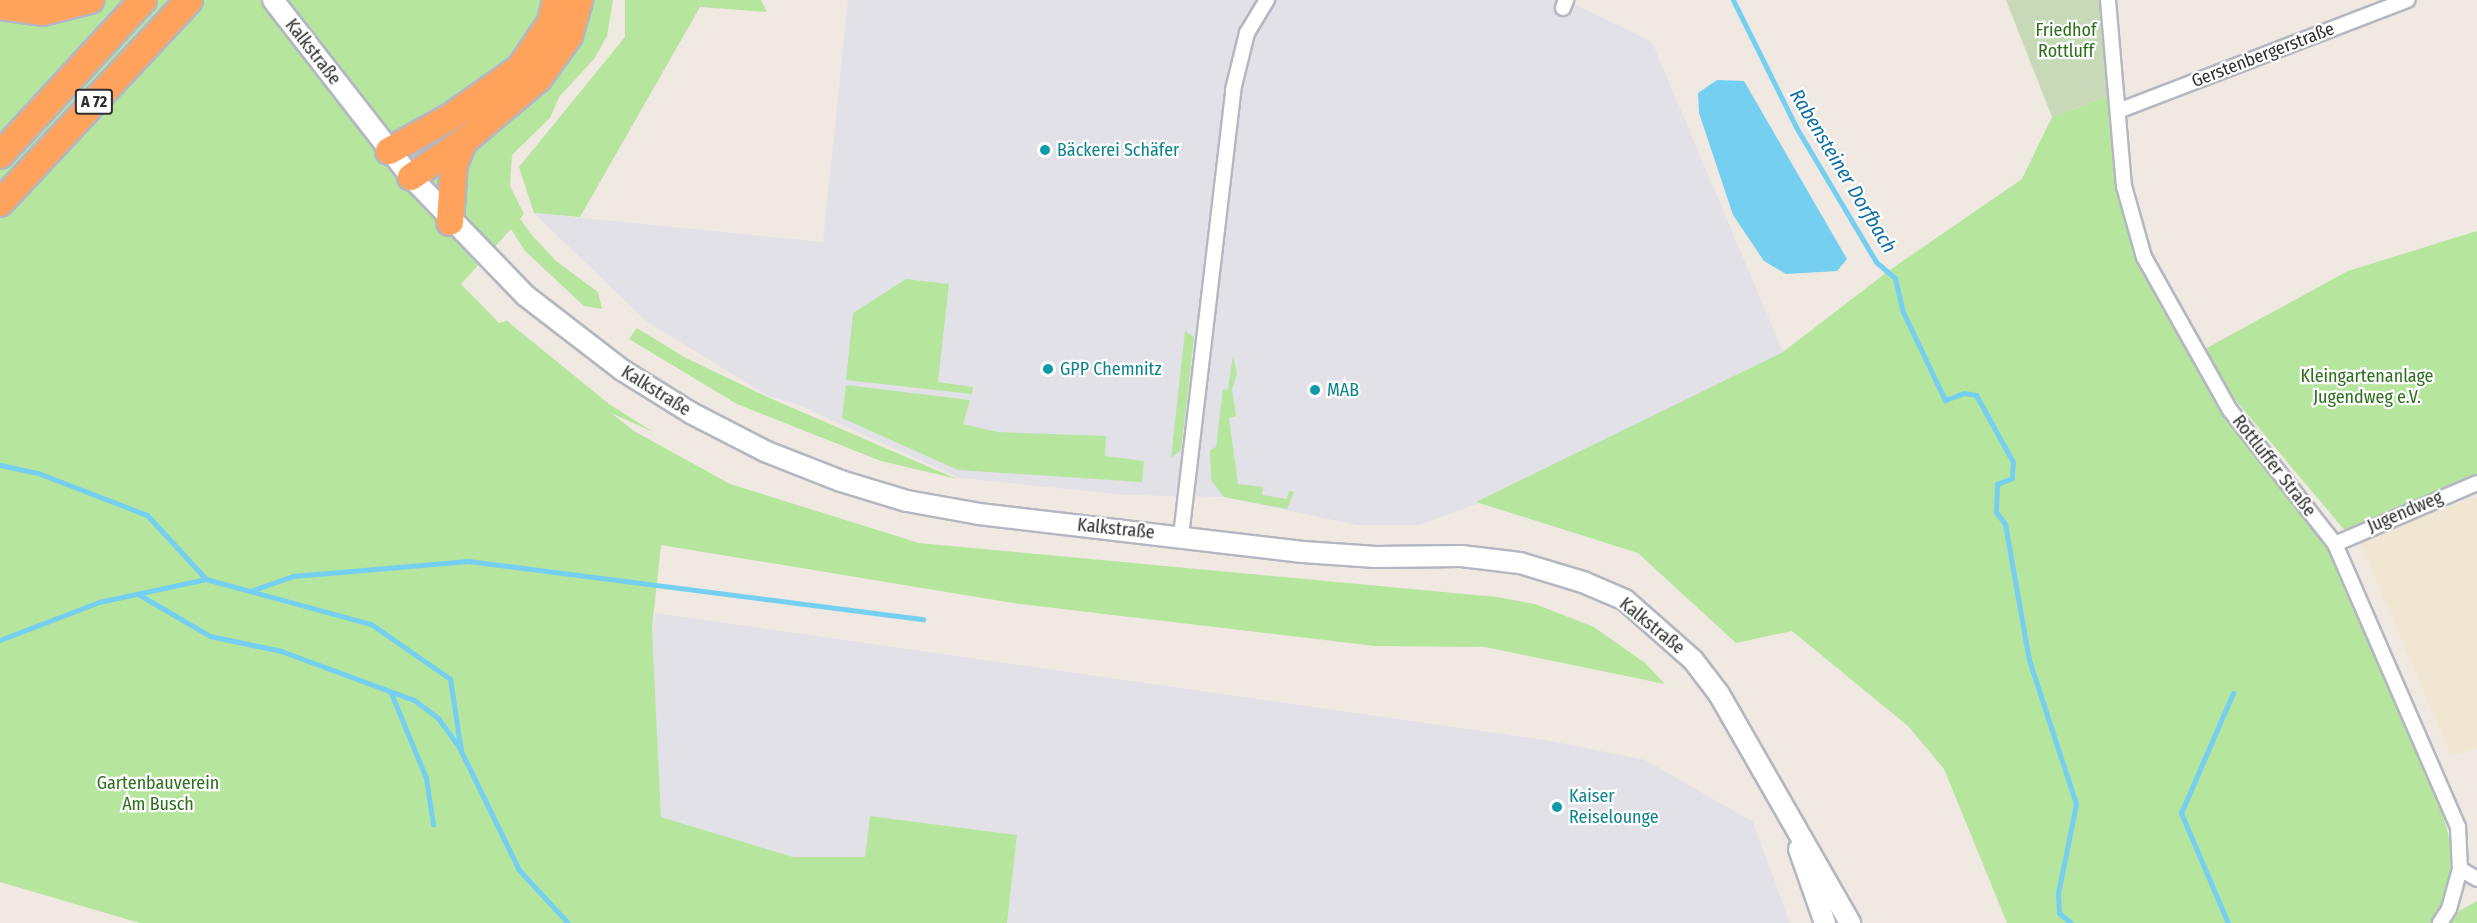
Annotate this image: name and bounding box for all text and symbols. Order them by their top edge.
street label: Kalkstraße [281,15,345,89]
street label: Gerstenbergerstraße [2189,18,2337,92]
park label: Friedhof Rottluff [2035,20,2097,63]
water label: Rabensteiner Dorfbach [1785,85,1901,257]
road number: A 72 [74,89,113,115]
place label: Bäckerei Schäfer [1057,139,1179,161]
marker: Bäckerei Schäfer [1038,143,1052,157]
place label: GPP Chemnitz [1060,358,1162,380]
street label: Kalkstraße [617,361,695,421]
marker: GPP Chemnitz [1041,362,1055,376]
park label: Kleingartenanlage Jugendweg e.V. [2301,366,2433,409]
place label: MAB [1327,379,1359,401]
marker: MAB [1308,383,1322,397]
street label: Rottluffer Straße [2228,411,2320,521]
street label: Jugendweg [2364,486,2446,538]
street label: Kalkstraße [1076,514,1156,544]
street label: Kalkstraße [1615,593,1689,659]
park label: Gartenbauverein Am Busch [97,773,219,816]
place label: Kaiser Reiselounge [1569,786,1659,828]
marker: Kaiser Reiselounge [1550,800,1564,814]

